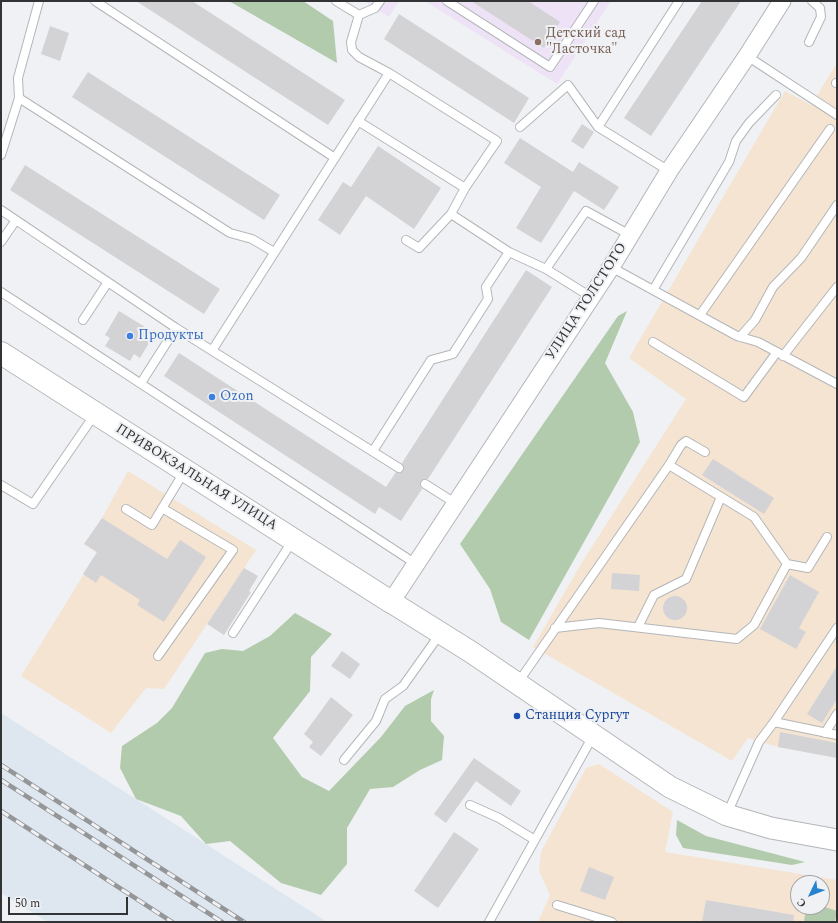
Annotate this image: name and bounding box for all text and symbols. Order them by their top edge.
place label: Детский сад "Ласточка" [546,26,626,58]
marker: Детский сад "Ласточка" [533,37,543,47]
street label: УЛИЦА ТОЛСТОГО [543,240,631,364]
place label: Продукты [138,328,204,344]
marker: Продукты [125,331,135,341]
place label: Ozon [220,389,254,405]
marker: Ozon [207,392,217,402]
street label: ПРИВОКЗАЛЬНАЯ УЛИЦА [112,421,280,535]
place label: Станция Сургут [525,708,629,724]
marker: Станция Сургут [512,711,522,721]
north arrow [790,875,830,915]
scale bar [10,889,130,915]
text: 50 m [15,894,40,913]
text: С [793,894,810,912]

